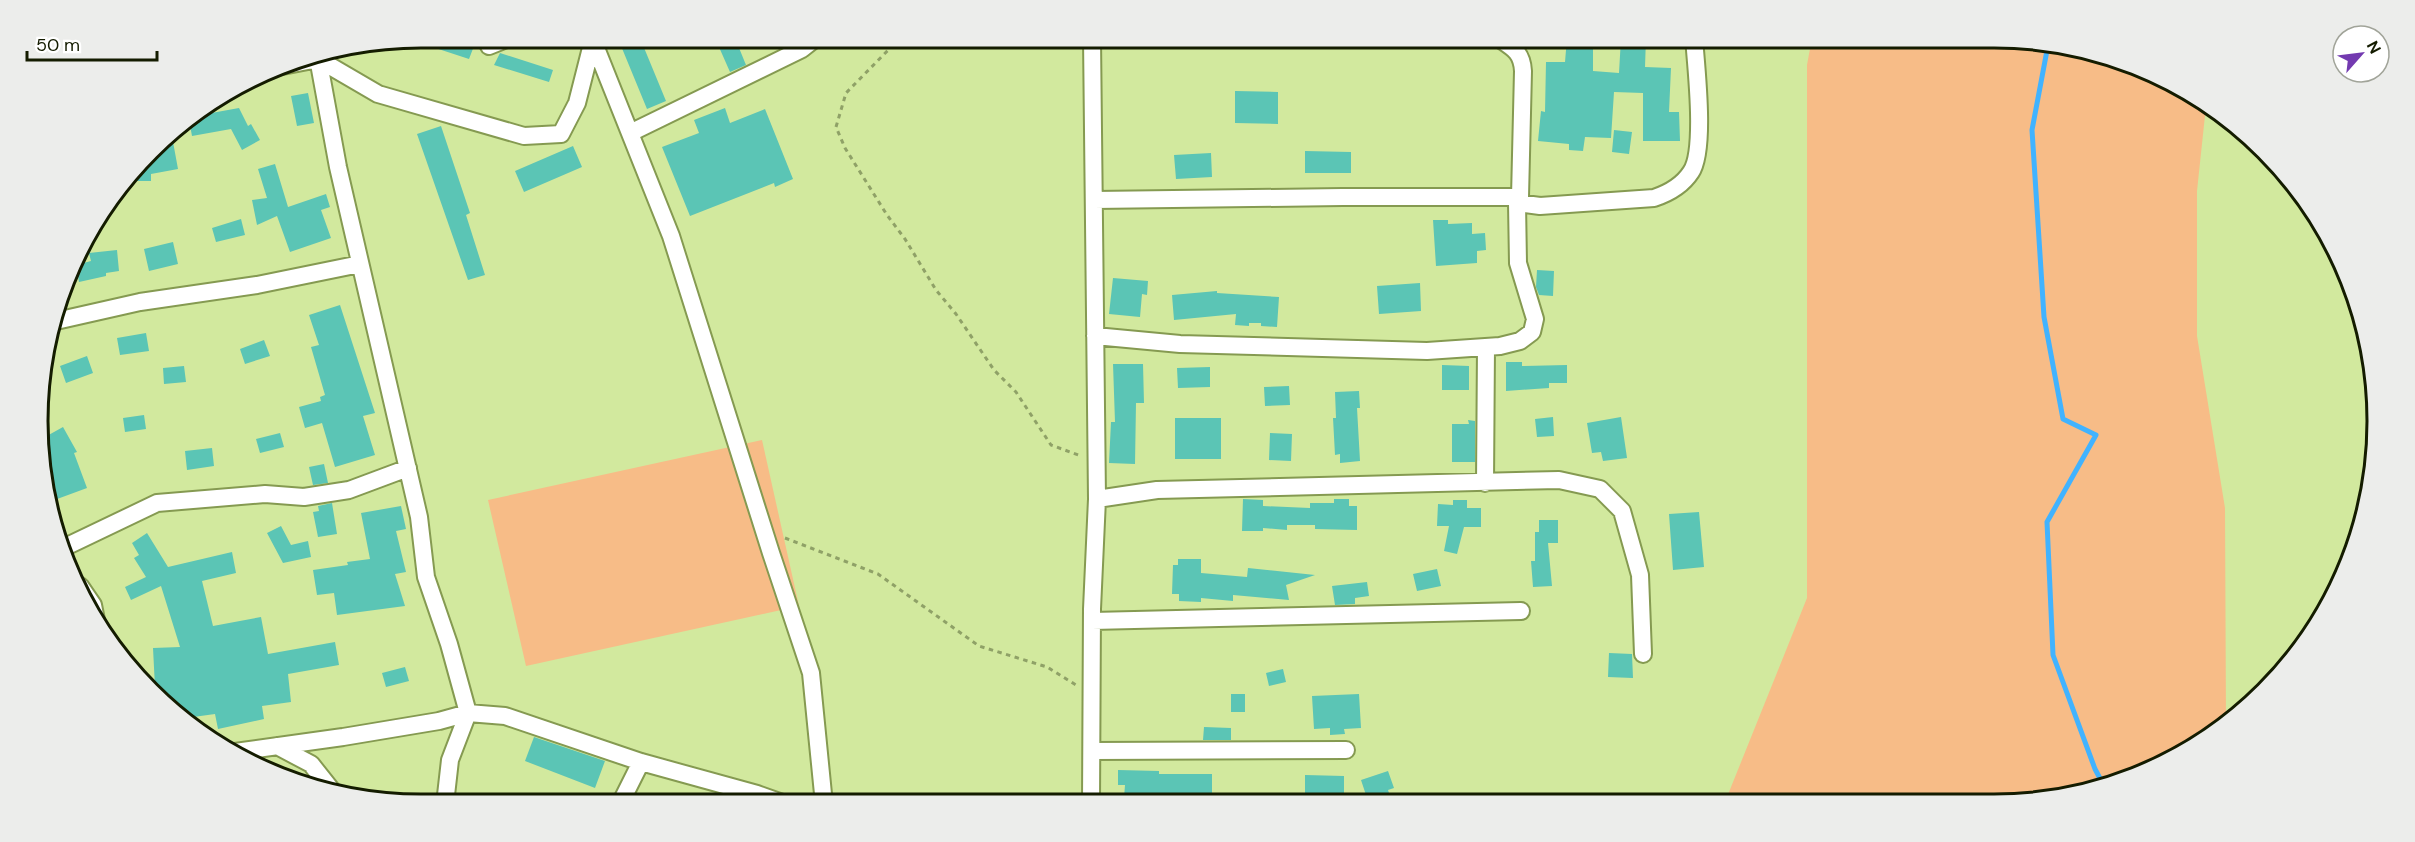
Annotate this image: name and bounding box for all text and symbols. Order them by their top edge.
scale bar [27,24,158,62]
north arrow [2331,24,2391,84]
text: 50 m [36,33,80,57]
text: N [2362,37,2386,57]

